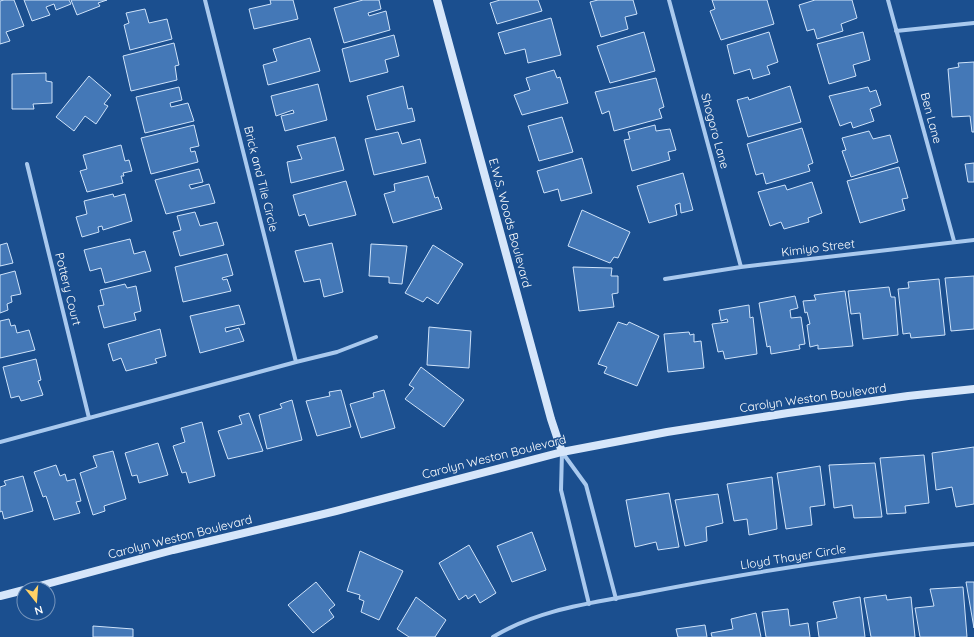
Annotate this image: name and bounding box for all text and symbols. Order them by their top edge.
street label: Shogoro Lane [698,91,733,170]
street label: Ben Lane [917,91,946,145]
street label: Brick and Tile Circle [241,124,282,234]
street label: E.W.S. Woods Boulevard [486,156,535,289]
street label: Kimiyo Street [780,236,856,259]
street label: Pottery Court [52,251,85,327]
street label: Carolyn Weston Boulevard [739,380,887,415]
street label: Carolyn Weston Boulevard [420,431,568,482]
street label: Carolyn Weston Boulevard [106,511,254,562]
street label: Lloyd Thayer Circle [739,541,847,572]
north arrow [16,581,56,621]
text: N [33,603,45,618]

